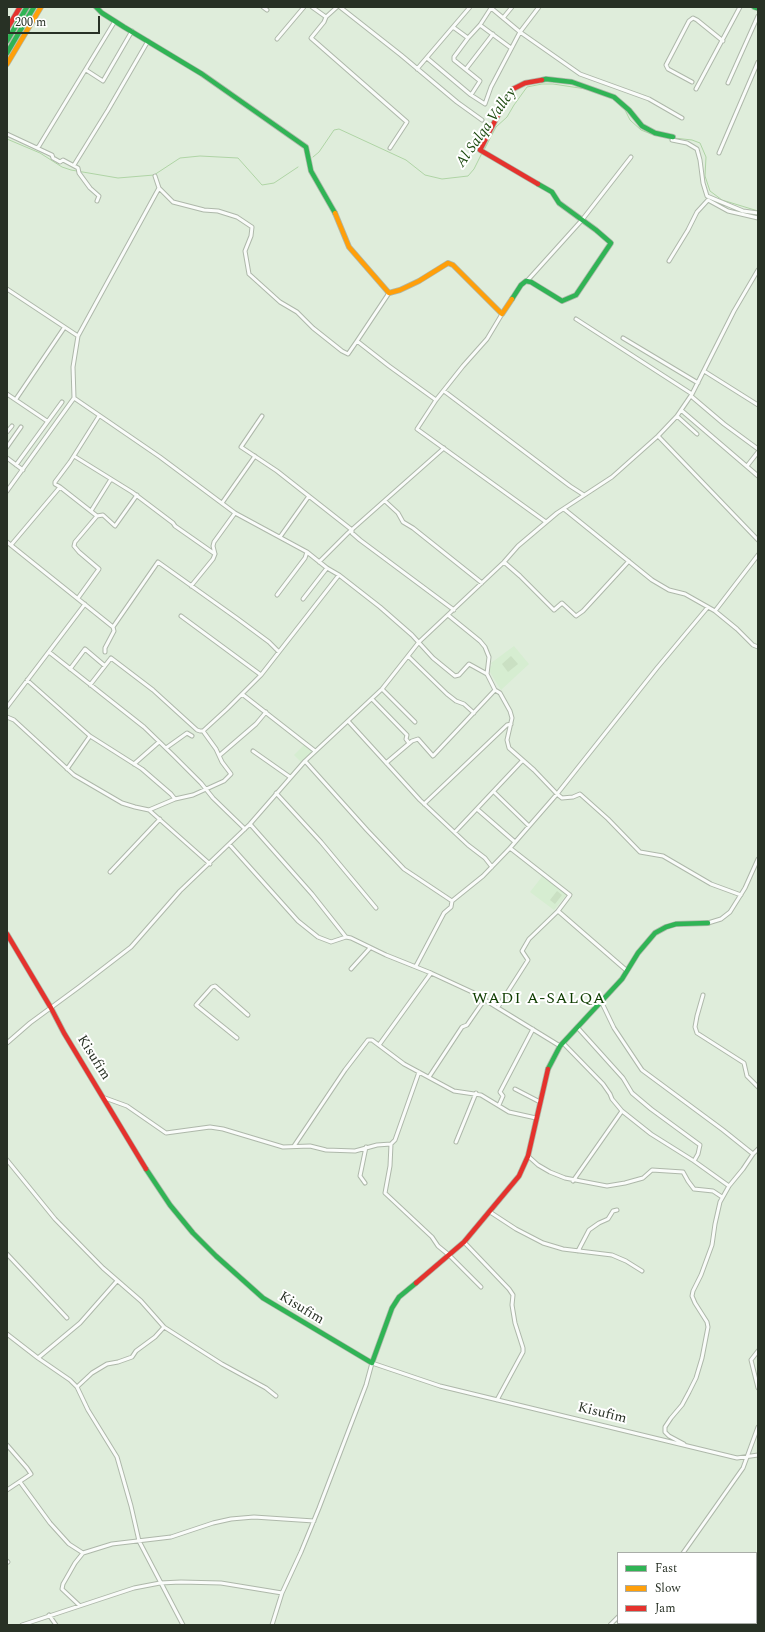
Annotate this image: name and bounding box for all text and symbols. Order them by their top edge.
scale bar [10,8,102,34]
text: 200 m [15,13,46,32]
water label: Al Salqa Valley [453,85,521,171]
district label: WADI A-SALQA [472,990,606,1010]
street label: Kisufim [73,1033,113,1083]
street label: Kisufim [275,1289,327,1329]
street label: Kisufim [576,1400,628,1428]
legend [617,1552,757,1624]
text: Fast [655,1559,677,1578]
text: Slow [655,1579,680,1598]
text: Jam [655,1599,676,1618]

